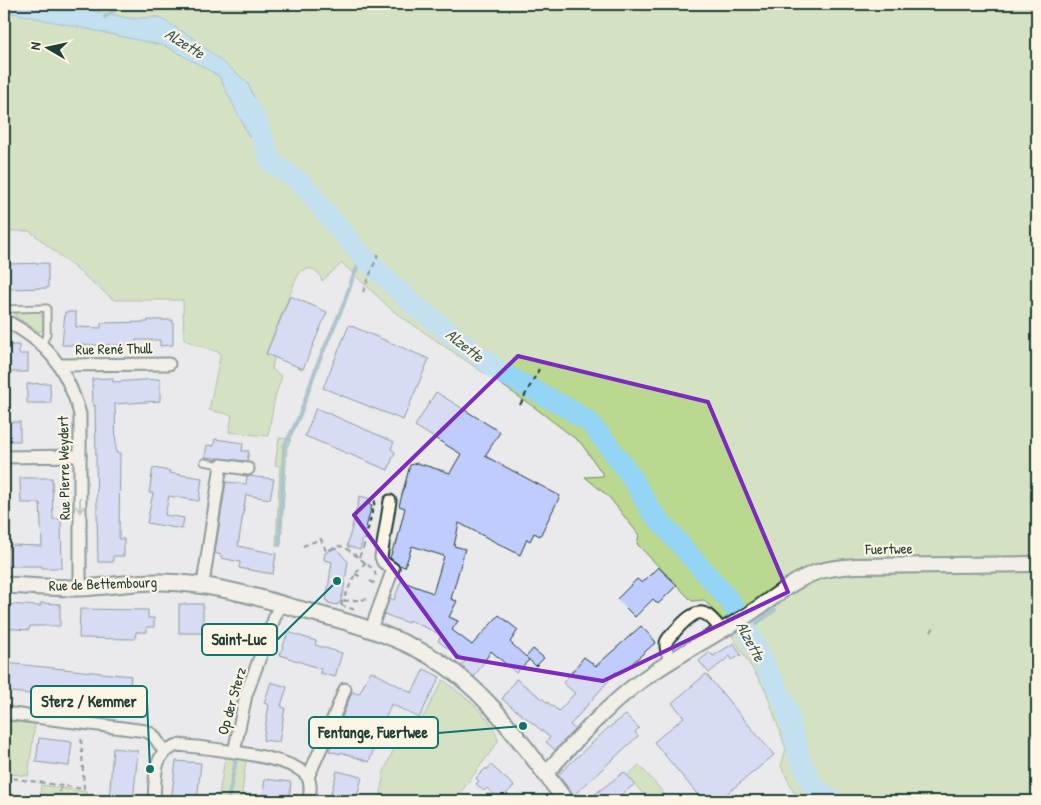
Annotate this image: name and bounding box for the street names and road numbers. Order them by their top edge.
street label: Rue René Thull [75,337,153,360]
street label: Rue Pierre Weydert [52,415,75,520]
street label: Fuertwee [864,538,913,559]
street label: Rue de Bettembourg [49,571,158,596]
street label: Op der Sterz [212,664,251,737]

